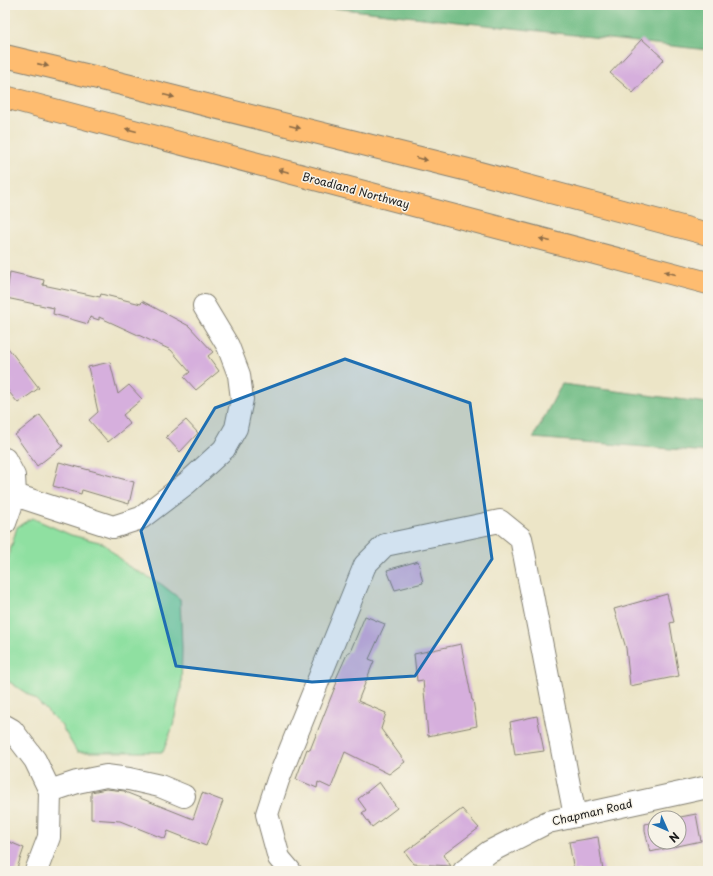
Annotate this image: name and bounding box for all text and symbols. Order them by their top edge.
one-way arrow [37,63,49,69]
one-way arrow [164,93,176,99]
one-way arrow [289,125,302,131]
one-way arrow [125,127,137,133]
one-way arrow [415,156,428,162]
one-way arrow [277,167,290,173]
street label: Broadland Northway [301,168,411,212]
one-way arrow [538,237,550,243]
one-way arrow [664,270,676,276]
street label: Chapman Road [550,795,634,829]
north arrow [647,810,687,850]
text: N [665,828,684,847]

